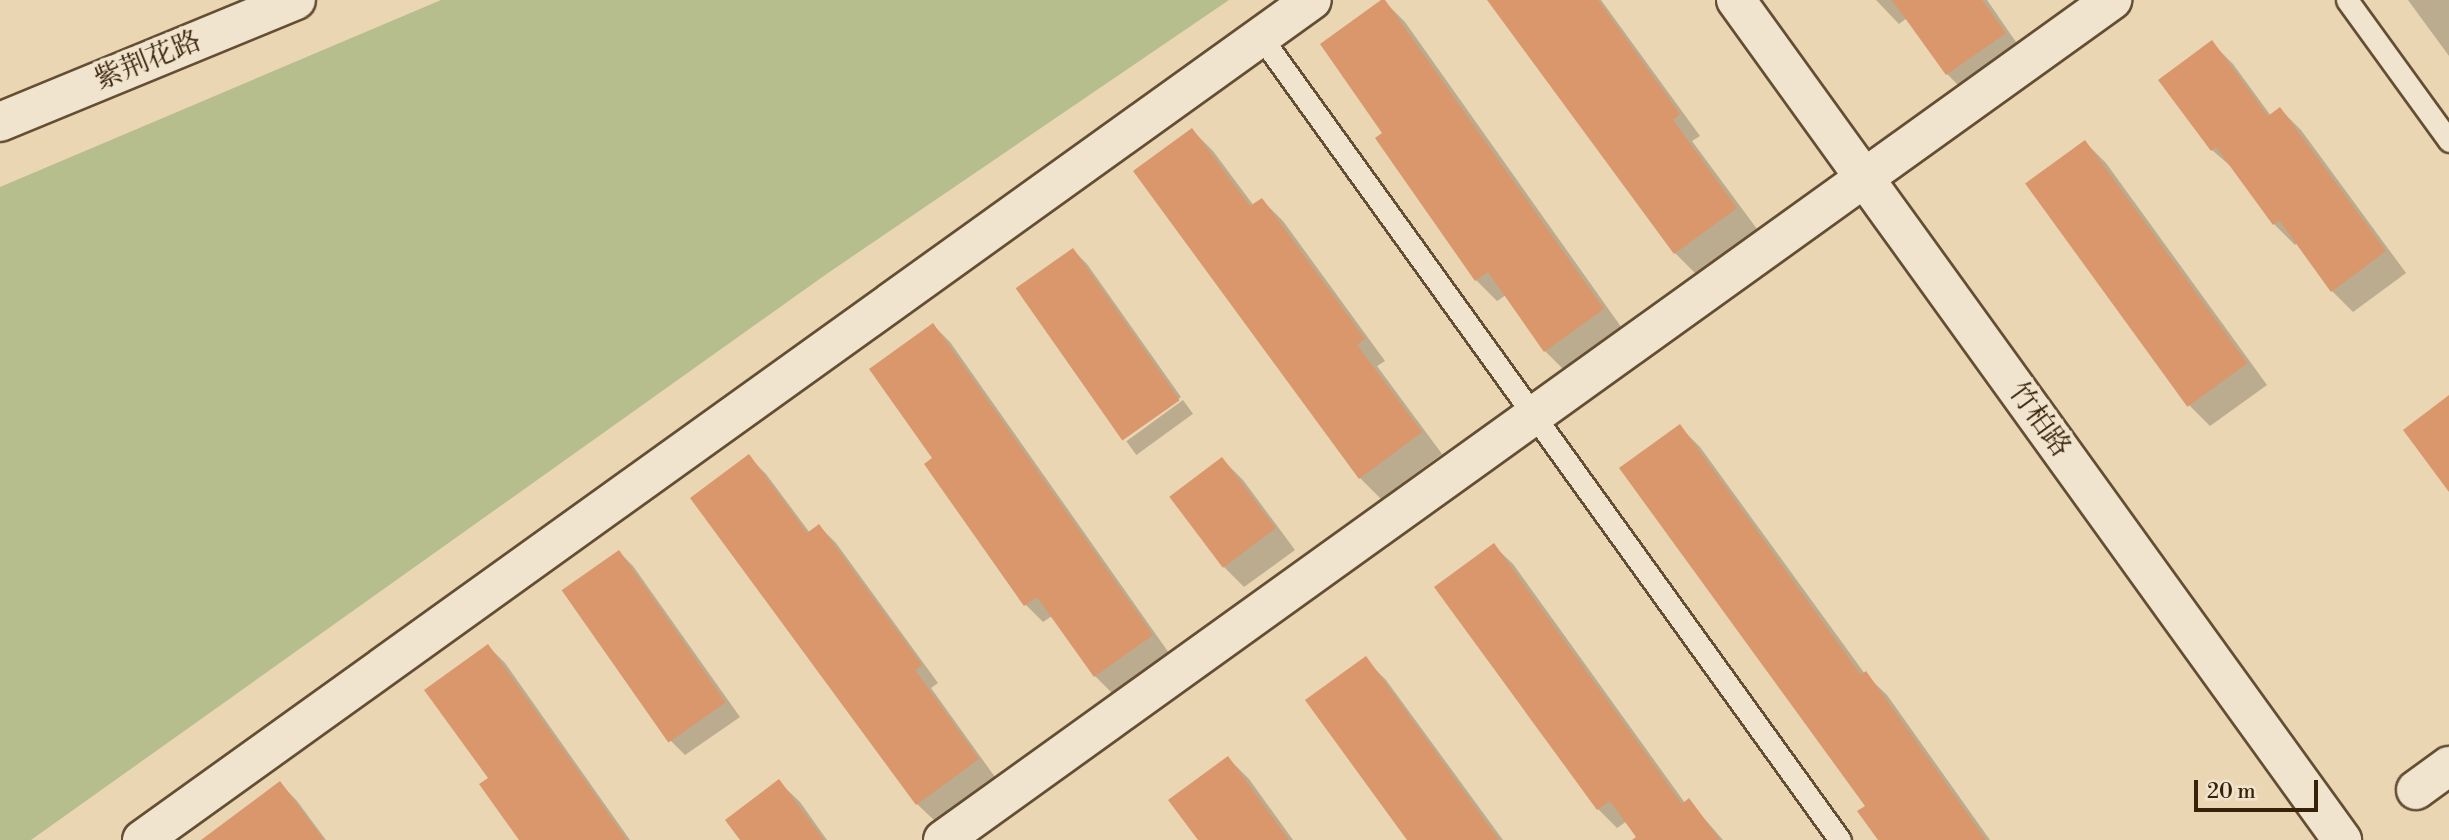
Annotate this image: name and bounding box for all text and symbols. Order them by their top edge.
street label: 紫荆花路 [90,24,206,98]
street label: 竹柏路 [2001,376,2077,464]
scale bar [2197,766,2321,810]
text: 20 m [2207,779,2256,805]

